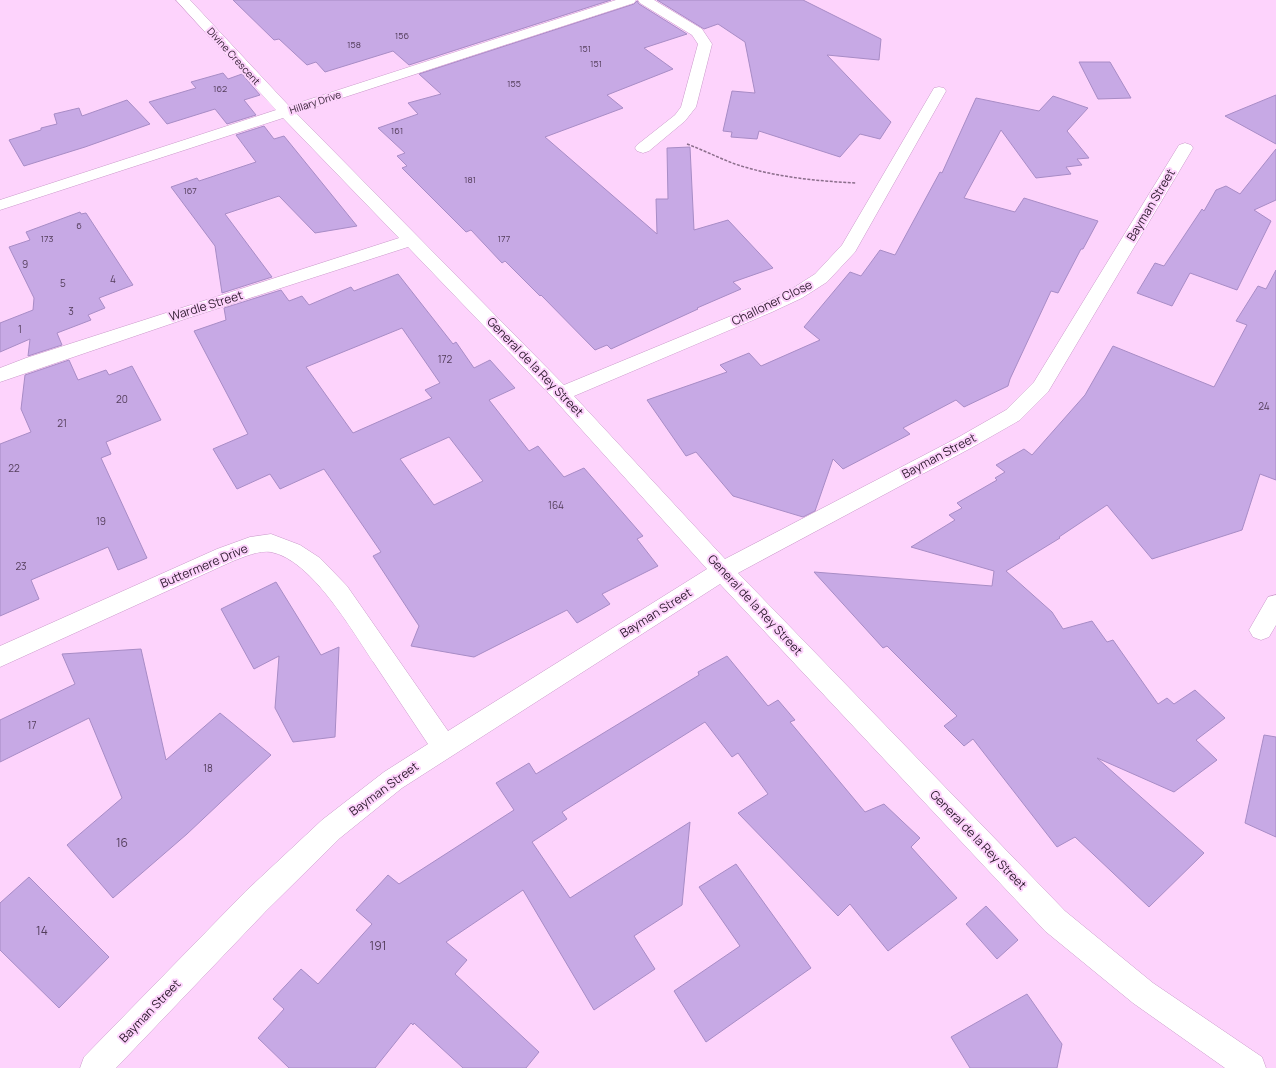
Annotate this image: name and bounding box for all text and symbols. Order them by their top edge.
street label: Divine Crescent [204,24,264,88]
house number: 156 [395,29,410,42]
house number: 158 [347,38,361,51]
house number: 151 [579,42,591,55]
house number: 151 [590,57,602,70]
house number: 155 [507,77,521,90]
house number: 162 [213,82,227,95]
street label: Hillary Drive [287,87,343,117]
house number: 161 [391,124,403,137]
street label: Bayman Street [1122,165,1179,244]
house number: 181 [464,173,476,186]
house number: 167 [183,184,197,197]
house number: 6 [76,219,82,232]
house number: 173 [40,232,54,245]
house number: 177 [498,232,511,245]
house number: 9 [22,257,28,271]
house number: 4 [110,272,116,286]
house number: 5 [60,276,66,290]
street label: Challoner Close [729,276,815,329]
street label: Wardle Street [167,286,245,325]
house number: 3 [68,304,74,318]
street label: General de la Rey Street [483,313,588,420]
house number: 1 [18,322,22,336]
house number: 172 [438,352,453,366]
house number: 20 [116,392,128,406]
house number: 24 [1258,399,1270,413]
house number: 21 [57,416,67,430]
street label: Bayman Street [899,429,979,482]
house number: 22 [8,461,20,475]
house number: 164 [548,498,564,512]
house number: 19 [96,514,106,528]
street label: Buttermere Drive [157,539,250,592]
street label: General de la Rey Street [704,551,807,659]
house number: 23 [15,559,27,573]
street label: Bayman Street [617,584,695,641]
house number: 17 [28,718,36,732]
street label: Bayman Street [346,758,422,819]
house number: 18 [203,761,213,775]
street label: General de la Rey Street [926,786,1031,893]
house number: 16 [116,834,128,851]
house number: 14 [36,922,48,939]
house number: 191 [370,937,386,954]
street label: Bayman Street [115,975,184,1046]

